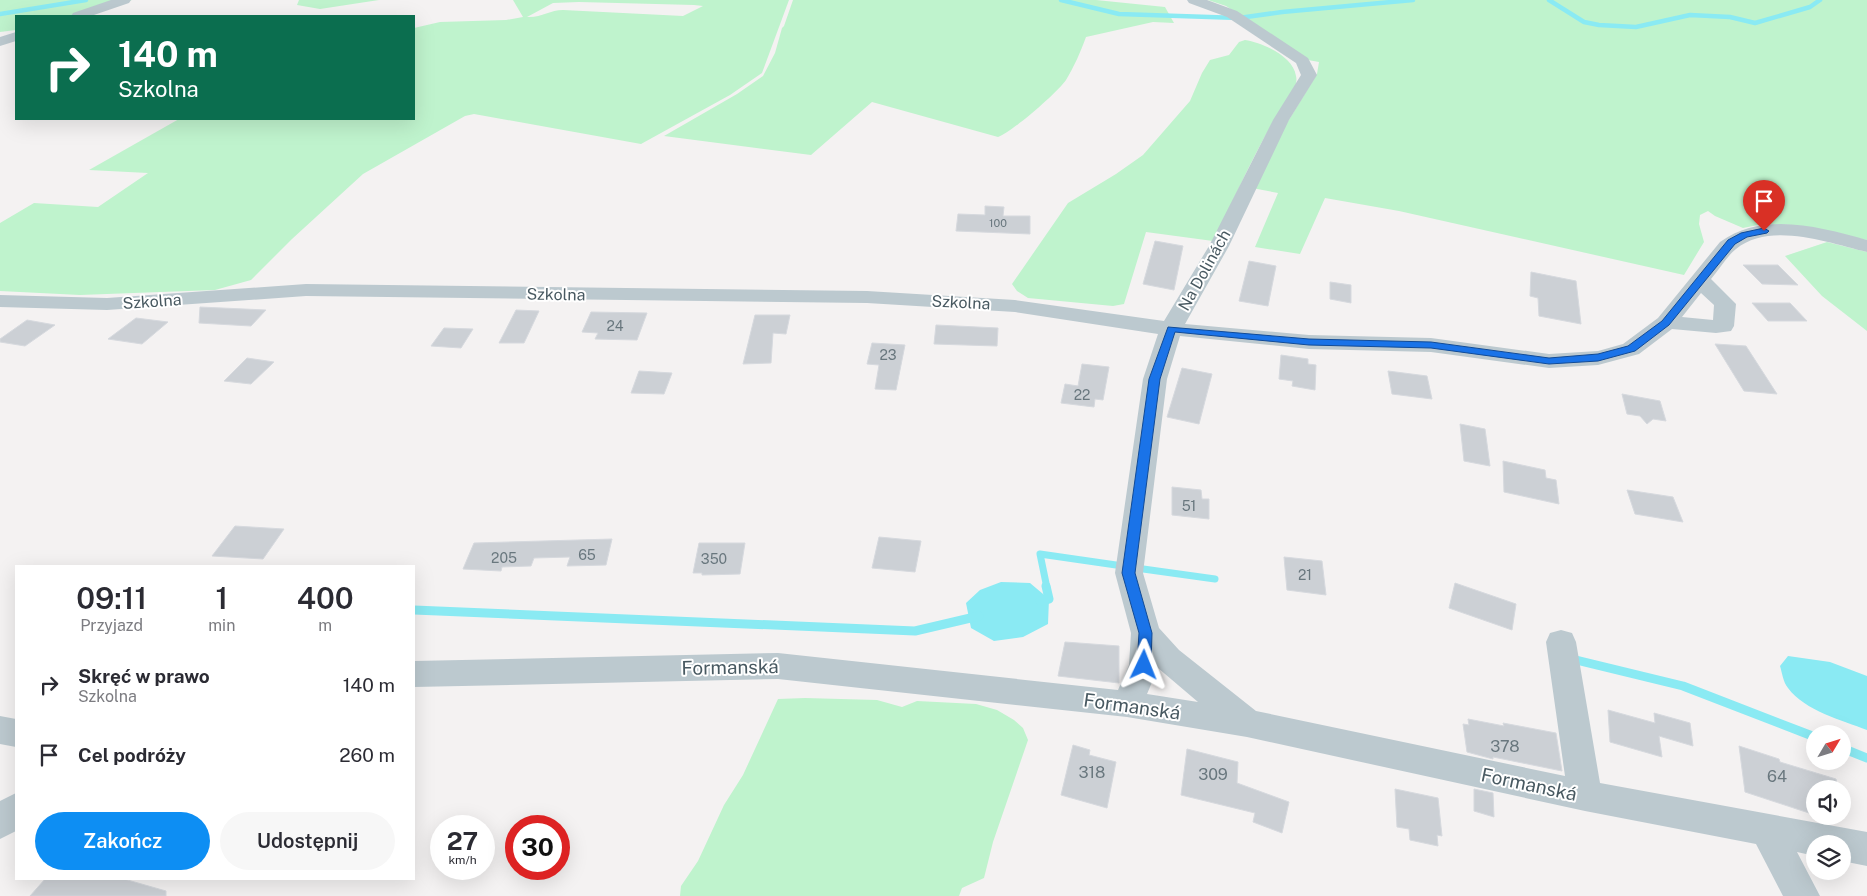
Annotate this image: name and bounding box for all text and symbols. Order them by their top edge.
text: 140 m [118,34,218,75]
icon: right [35,35,100,100]
text: Szkolna [118,76,199,102]
pin [1743,180,1785,231]
icon: arrive [1750,187,1778,215]
house number: 100 [989,217,1007,229]
street label: Na Dolinách [1174,226,1234,314]
street label: Szkolna [526,284,586,305]
street label: Szkolna [122,290,182,313]
street label: Szkolna [931,291,991,314]
house number: 24 [606,318,624,334]
house number: 23 [879,347,897,363]
house number: 22 [1074,387,1090,403]
house number: 51 [1182,498,1196,514]
house number: 65 [578,547,596,563]
house number: 205 [491,550,517,566]
house number: 350 [701,551,727,567]
house number: 21 [1298,567,1312,583]
text: 09:11 [76,580,147,616]
text: 1 [216,580,228,616]
text: 400 [297,580,354,616]
text: Przyjazd [80,616,143,635]
text: min [208,616,235,635]
text: m [318,616,332,635]
position arrow [1117,638,1169,690]
street label: Formanská [681,655,779,679]
text: Skręć w prawo [78,665,210,687]
icon: right [35,671,63,699]
text: 140 m [343,674,395,696]
text: Szkolna [78,687,137,706]
street label: Formanská [1082,688,1182,724]
north arrow [1806,725,1851,770]
map controls [1806,725,1851,880]
house number: 378 [1490,737,1520,756]
icon: arrive [35,741,63,769]
text: Cel podróży [78,744,186,766]
text: 260 m [339,744,395,766]
house number: 318 [1079,763,1105,782]
street label: Formanská [1479,763,1579,805]
house number: 309 [1198,765,1228,784]
house number: 64 [1767,767,1787,786]
button: sound [1806,780,1851,825]
button: Zakończ [35,812,210,870]
button: Udostępnij [220,812,395,870]
speed limit sign: 30 [505,815,570,880]
text: 27 [447,826,478,856]
button: layers [1806,835,1851,880]
text: km/h [448,853,477,867]

